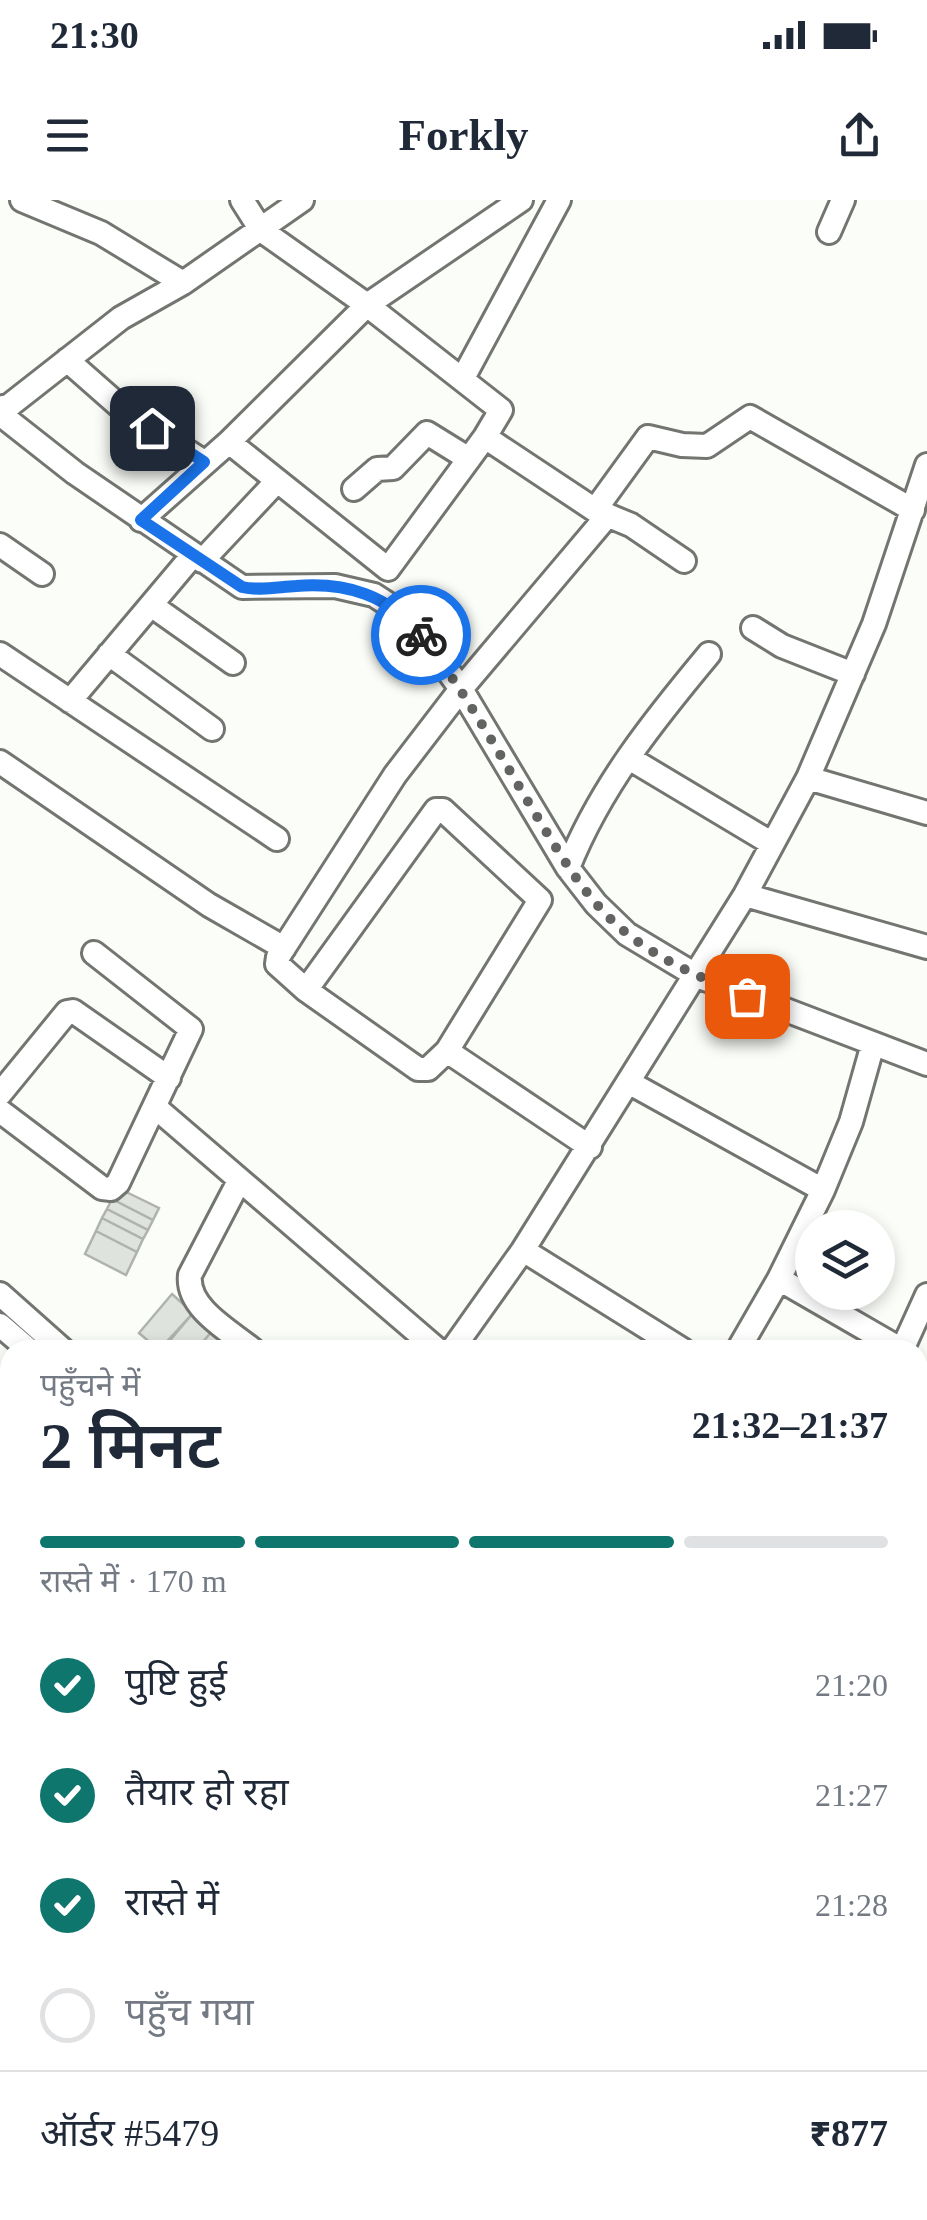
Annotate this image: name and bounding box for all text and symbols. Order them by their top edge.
text: 21:30 [50,14,139,56]
icon: menu [40,108,95,163]
icon: share [832,108,887,163]
text: Forkly [399,110,529,160]
pin [110,386,195,471]
icon: home [125,401,180,456]
courier [371,585,471,685]
icon: bike [394,608,449,663]
pin [705,954,790,1039]
icon: bag [720,969,775,1024]
map controls [795,1210,895,1310]
button: layers [795,1210,895,1310]
text: पहुँचने में [40,1367,140,1403]
text: 21:32–21:37 [692,1404,888,1446]
text: 2 मिनट [40,1410,221,1482]
text: रास्ते में · 170 m [40,1563,227,1599]
icon: check [40,1658,95,1713]
text: पुष्टि हुई [125,1661,227,1703]
text: 21:20 [815,1667,888,1703]
icon: check [40,1768,95,1823]
text: तैयार हो रहा [125,1771,289,1813]
text: 21:27 [815,1777,888,1813]
icon: check [40,1878,95,1933]
text: रास्ते में [125,1881,219,1923]
text: 21:28 [815,1887,888,1923]
text: पहुँच गया [125,1991,254,2033]
text: ऑर्डर #5479 [40,2112,219,2154]
text: ₹877 [809,2112,888,2154]

